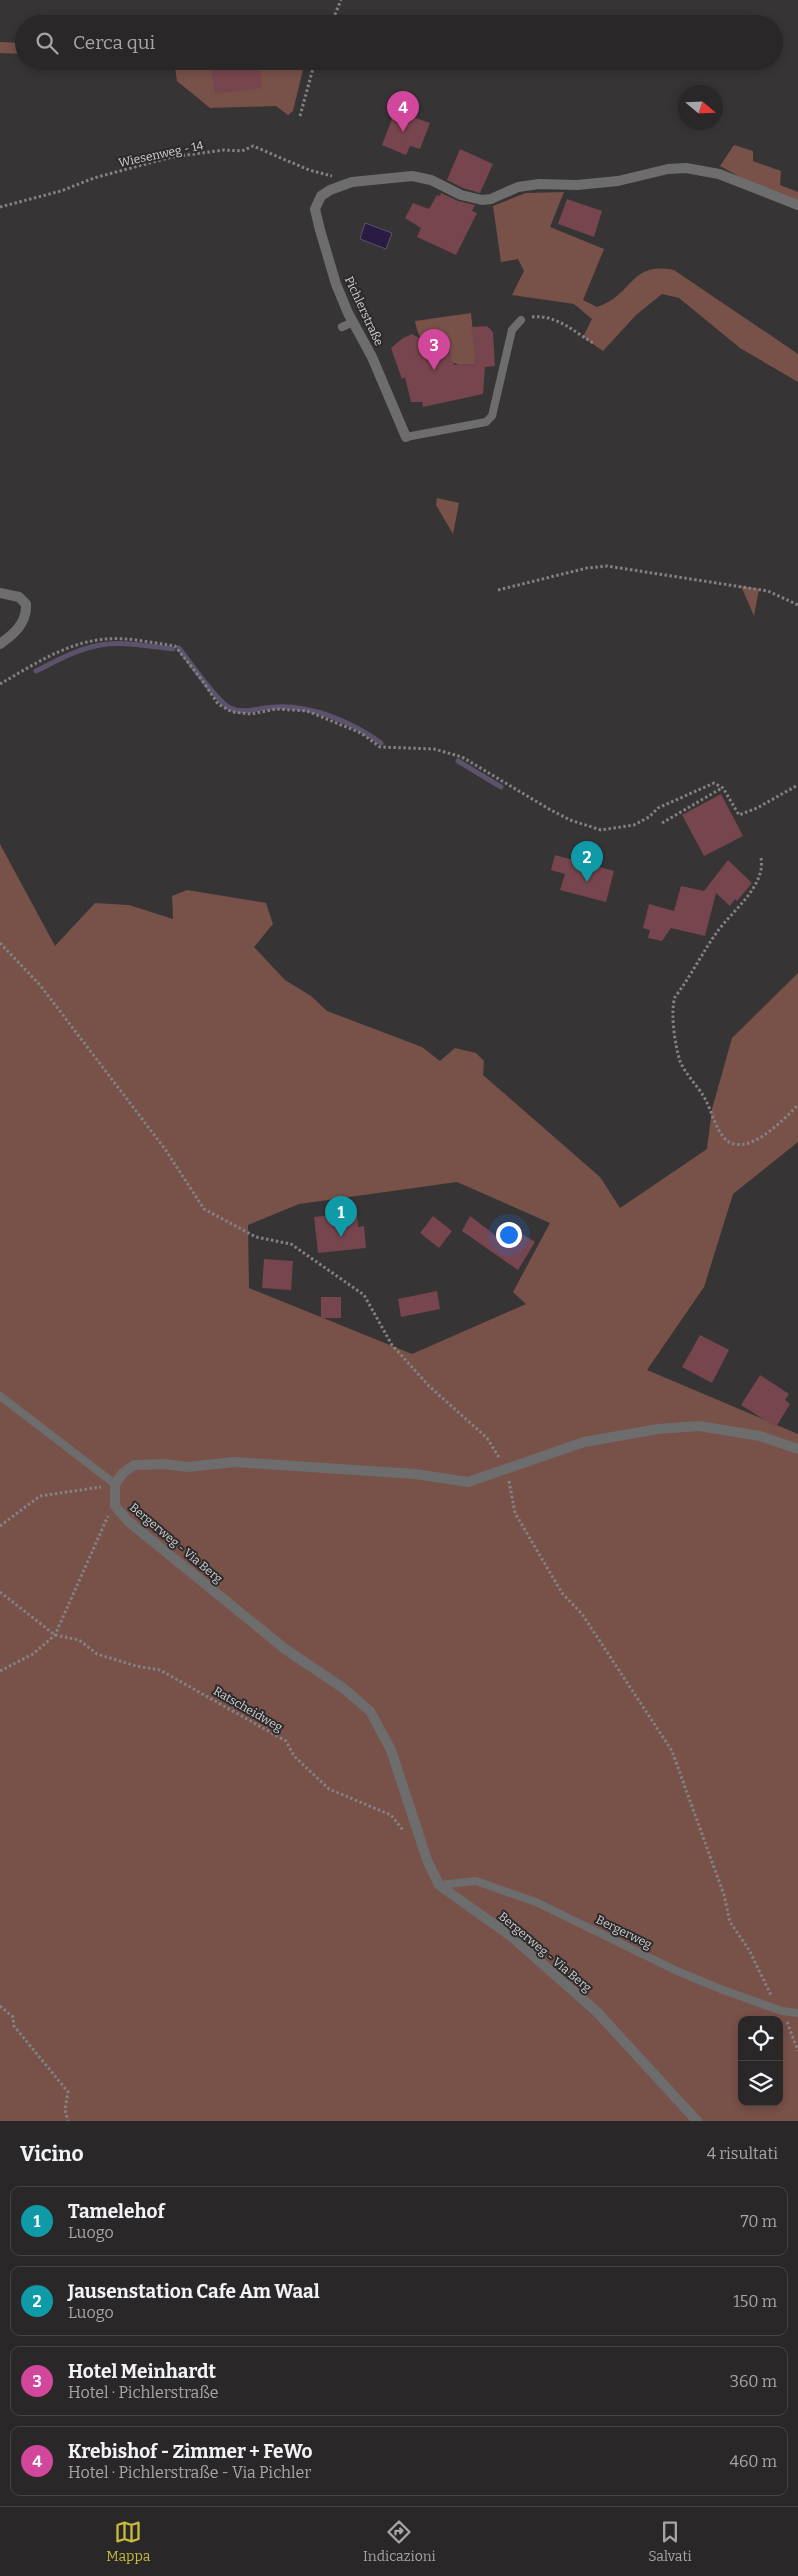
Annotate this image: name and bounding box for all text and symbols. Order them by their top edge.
search box [15,15,783,70]
icon: search [33,29,61,57]
text: Cerca qui [73,31,155,54]
north arrow [678,85,723,130]
pin: 4 [387,91,419,132]
street label: Wiesenweg - 14 [117,138,205,170]
street label: Pichlerstraße [342,274,386,348]
pin: 3 [418,329,450,370]
pin: 2 [571,841,603,882]
pin: 1 [325,1196,357,1237]
your location [496,1222,522,1248]
street label: Bergerweg - Via Berg [127,1500,225,1586]
street label: Ratscheidweg [211,1684,285,1735]
street label: Bergerweg - Via Berg [496,1909,594,1995]
street label: Bergerweg [594,1912,654,1952]
map controls [738,2016,783,2106]
button: locate [738,2016,783,2061]
button: layers [738,2061,783,2106]
text: Vicino [20,2141,84,2167]
text: 4 risultati [707,2144,778,2163]
text: Tamelehof [68,2200,165,2223]
text: 1 [34,2212,40,2231]
text: 70 m [741,2212,777,2231]
text: Luogo [68,2223,114,2242]
text: Jausenstation Cafe Am Waal [68,2280,320,2303]
text: 2 [32,2292,42,2311]
text: 150 m [733,2292,777,2311]
text: Luogo [68,2303,114,2322]
text: Hotel Meinhardt [68,2360,216,2383]
text: 3 [32,2372,42,2391]
text: 360 m [730,2372,777,2391]
text: Hotel · Pichlerstraße [68,2383,218,2402]
text: Krebishof - Zimmer + FeWo [68,2440,313,2463]
text: 4 [32,2452,42,2471]
text: 460 m [730,2452,777,2471]
text: Hotel · Pichlerstraße - Via Pichler [68,2463,311,2482]
tab: Mappa [106,2518,150,2565]
tab: Indicazioni [363,2518,436,2565]
tab: Salvati [648,2518,692,2565]

